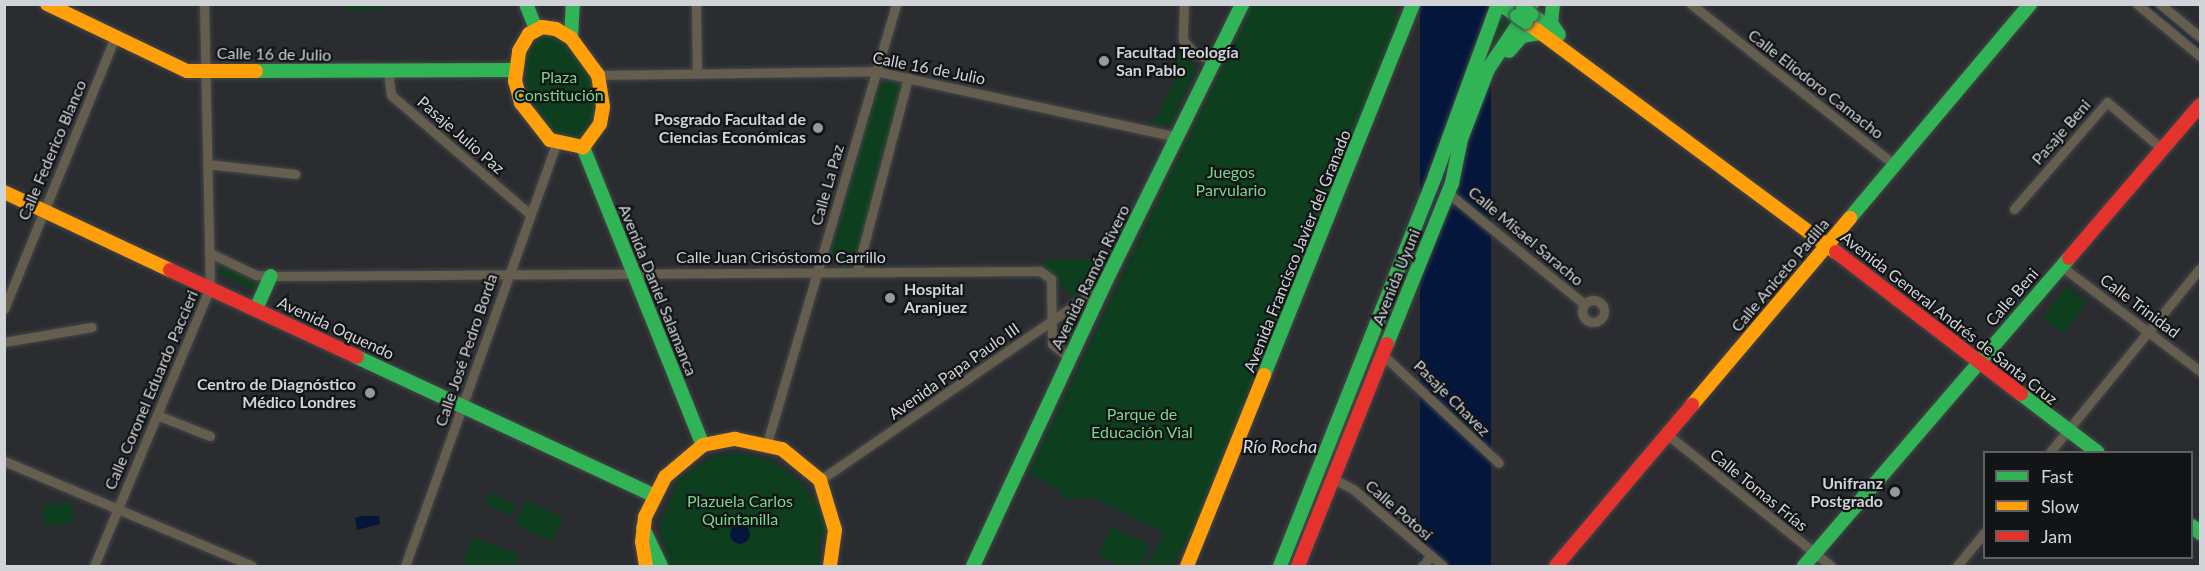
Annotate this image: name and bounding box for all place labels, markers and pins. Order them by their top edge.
place label: Facultad Teología San Pablo [1116,42,1239,80]
marker: Facultad Teología San Pablo [1097,54,1111,68]
place label: Posgrado Facultad de Ciencias Económicas [654,109,806,147]
marker: Posgrado Facultad de Ciencias Económicas [811,121,825,135]
place label: Hospital Aranjuez [904,279,967,317]
marker: Hospital Aranjuez [881,289,899,307]
place label: Centro de Diagnóstico Médico Londres [197,374,356,412]
marker: Centro de Diagnóstico Médico Londres [361,384,379,402]
place label: Unifranz Postgrado [1811,473,1883,511]
marker: Unifranz Postgrado [1888,485,1902,499]

